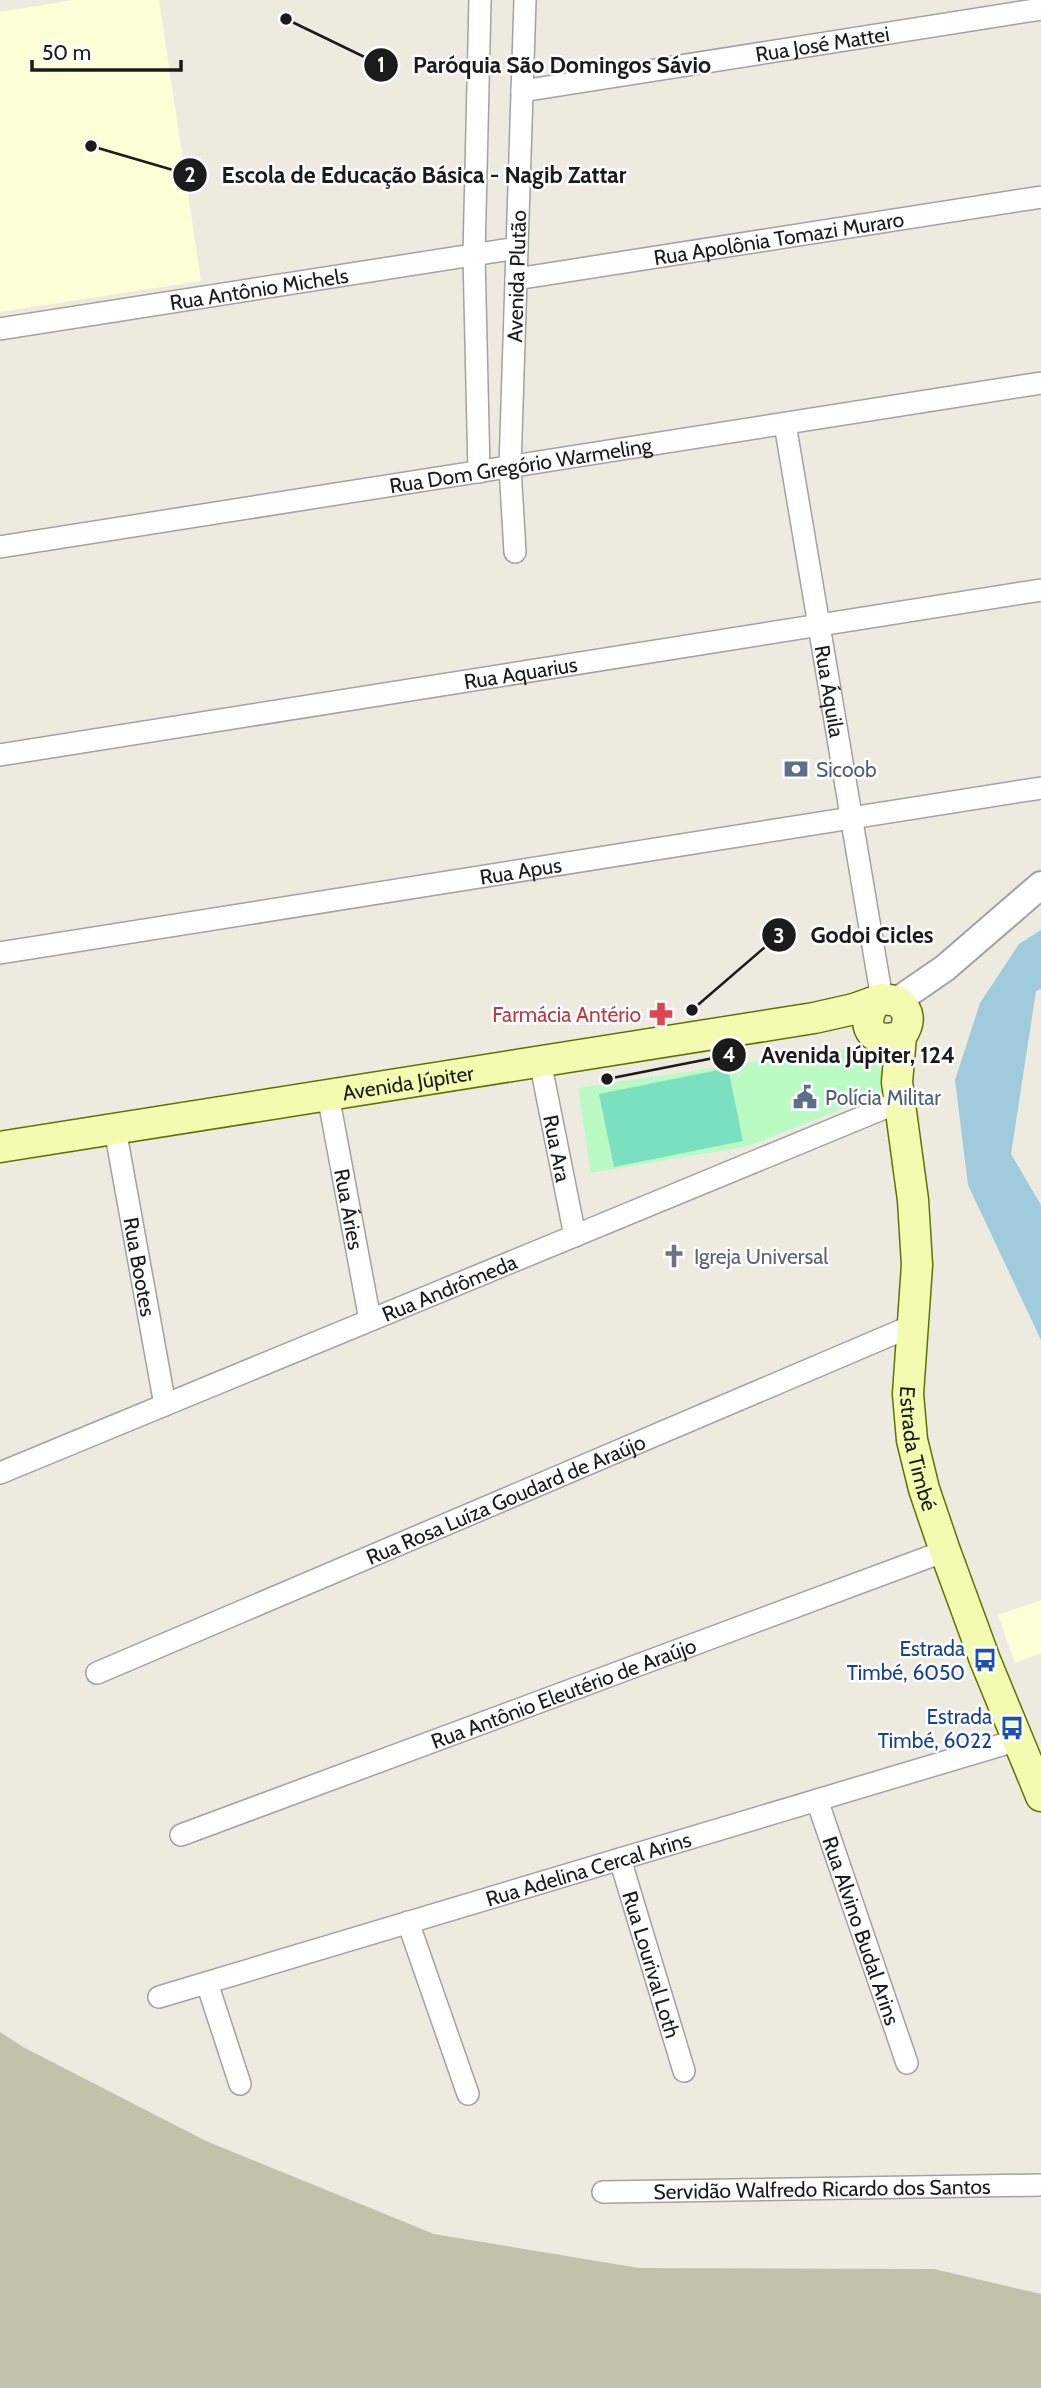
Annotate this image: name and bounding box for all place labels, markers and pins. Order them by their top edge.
callout: Paróquia São Domingos Sávio [364,43,725,87]
callout: Escola de Educação Básica - Nagib Zattar [172,153,640,197]
bank icon: Sicoob [782,755,810,783]
place label: Sicoob [816,757,877,782]
callout: Godoi Cicles [762,913,948,957]
pharmacy icon: Farmácia Antério [647,1000,675,1028]
place label: Farmácia Antério [492,1002,641,1027]
callout: Avenida Júpiter, 124 [712,1033,969,1077]
public building icon: Polícia Militar [791,1083,819,1111]
place label: Polícia Militar [825,1085,941,1110]
church icon: Igreja Universal [660,1242,688,1270]
place label: Igreja Universal [694,1244,828,1270]
place label: Estrada Timbé, 6050 [847,1636,965,1685]
bus stop icon: Estrada Timbé, 6050 [971,1646,999,1674]
place label: Estrada Timbé, 6022 [878,1704,992,1753]
bus stop icon: Estrada Timbé, 6022 [998,1714,1026,1742]

